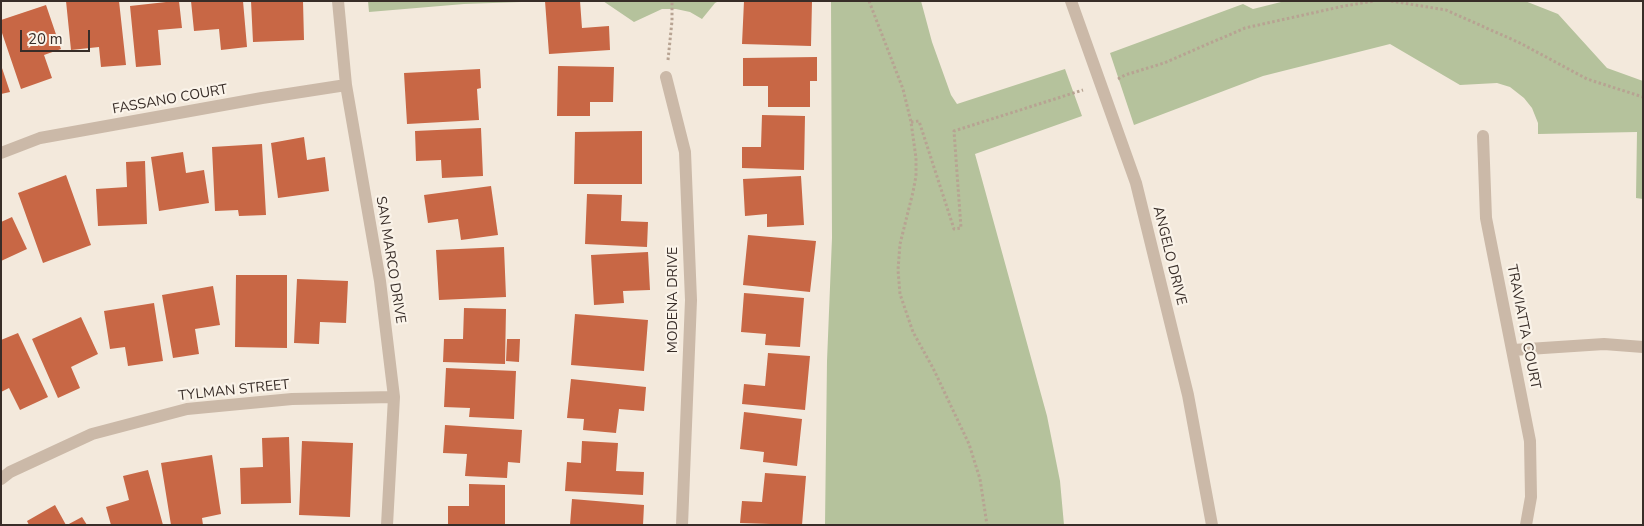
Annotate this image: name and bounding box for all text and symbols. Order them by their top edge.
scale bar [22,20,92,52]
text: 20 m [28,29,63,49]
street label: FASSANO COURT [111,82,229,118]
street label: SAN MARCO DRIVE [372,195,408,325]
street label: ANGELO DRIVE [1149,205,1189,307]
street label: MODENA DRIVE [666,247,682,353]
street label: TRAVIATTA COURT [1503,263,1543,391]
street label: TYLMAN STREET [178,377,290,405]

